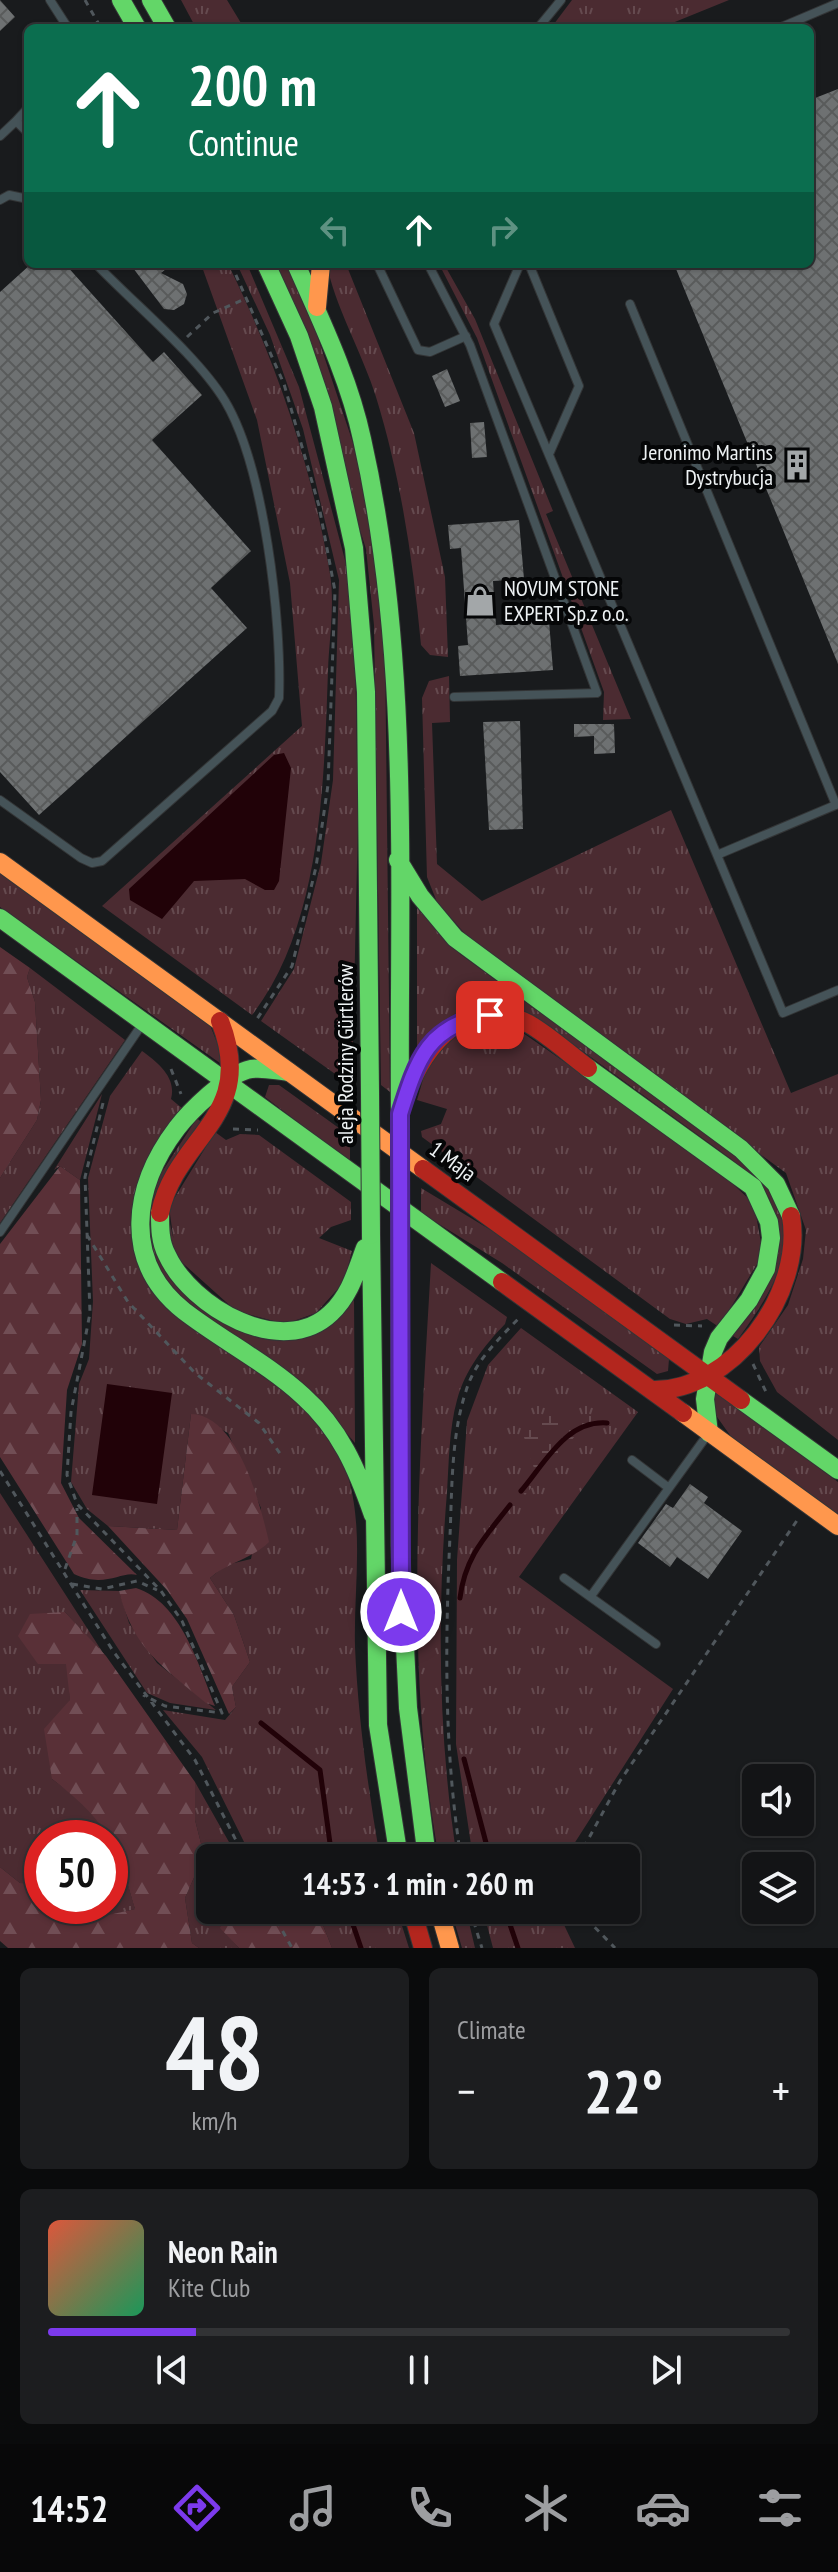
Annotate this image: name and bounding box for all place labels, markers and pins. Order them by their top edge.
place label: Jeronimo Martins Dystrybucja [642,438,773,491]
building icon: Jeronimo Martins Dystrybucja [780,448,814,482]
place label: NOVUM STONE EXPERT Sp.z o.o. [504,574,629,627]
shop icon: NOVUM STONE EXPERT Sp.z o.o. [463,584,497,618]
pin [456,981,524,1049]

